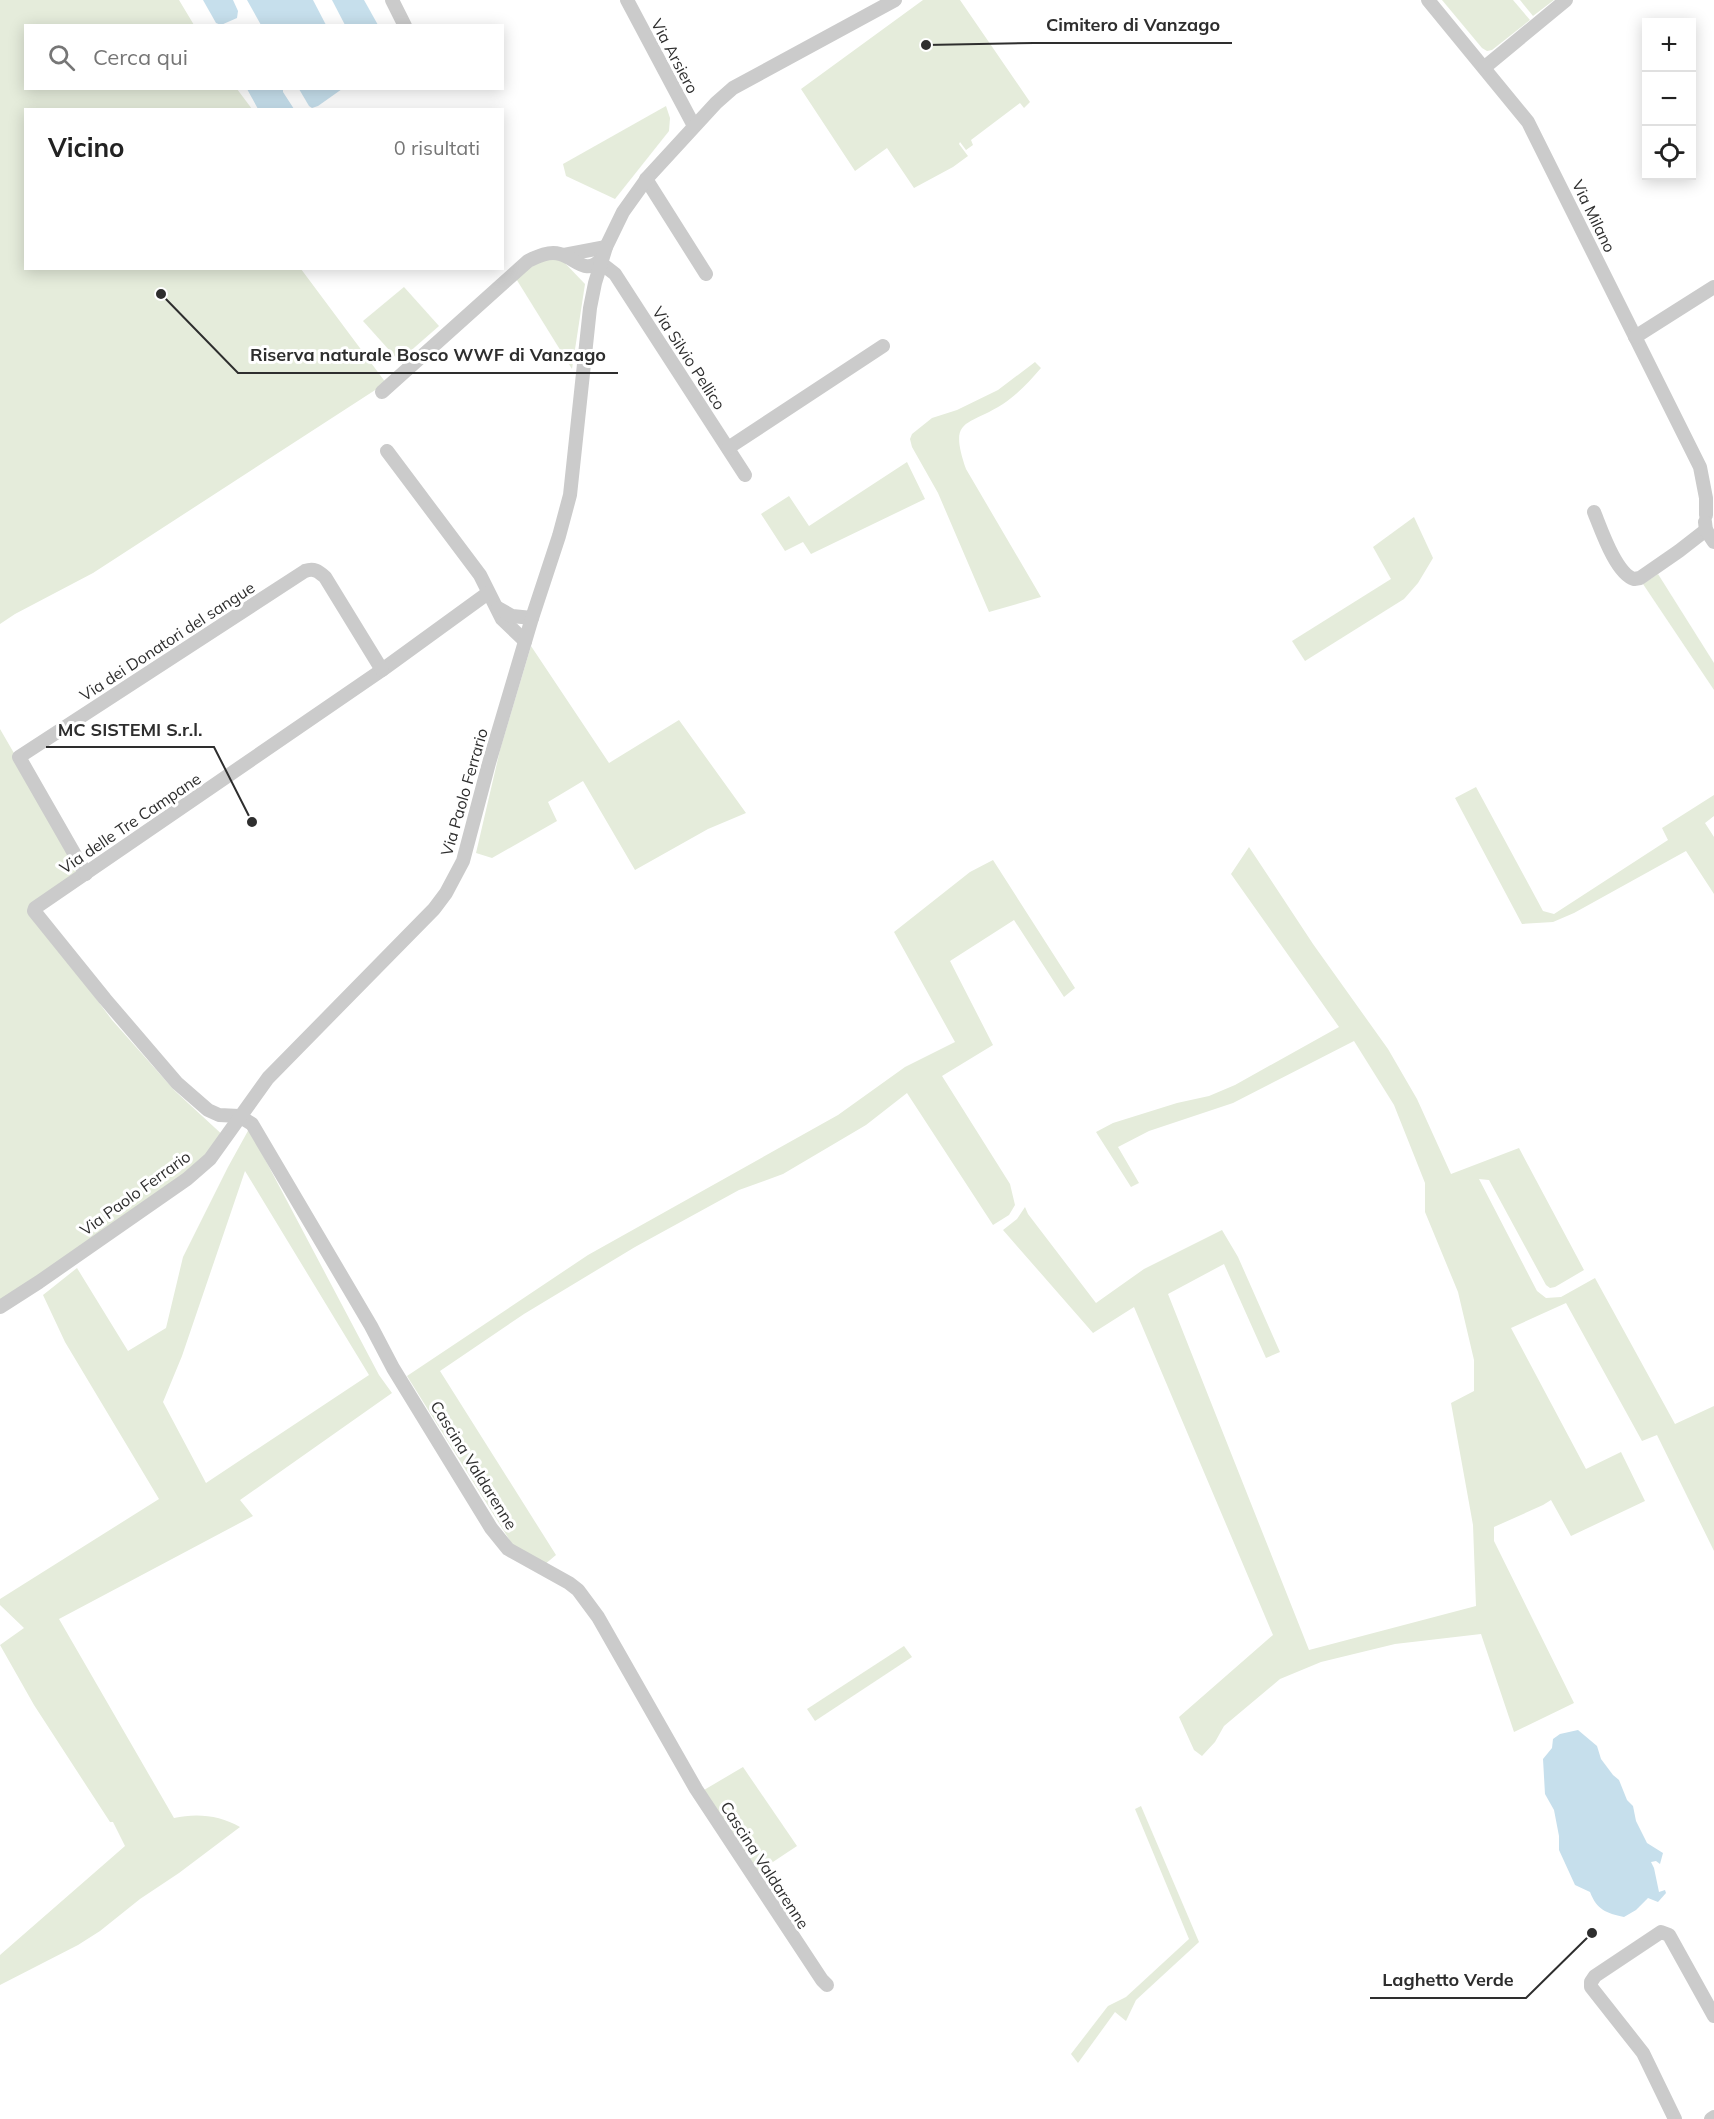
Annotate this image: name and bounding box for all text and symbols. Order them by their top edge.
callout: Cimitero di Vanzago [1034,7,1232,43]
text: Cimitero di Vanzago [1046,13,1220,36]
street label: Via Arsiero [647,15,703,97]
map controls [1642,18,1696,180]
button: + [1642,18,1696,72]
search box [24,24,504,90]
icon: search [45,41,78,74]
text: Cerca qui [93,43,188,71]
button: − [1642,72,1696,126]
button: locate [1642,126,1696,180]
text: Vicino [48,131,125,164]
text: 0 risultati [394,135,480,160]
street label: Via Milano [1568,176,1620,256]
street label: Via Silvio Pellico [648,303,730,413]
callout: Riserva naturale Bosco WWF di Vanzago [238,337,618,373]
text: Riserva naturale Bosco WWF di Vanzago [250,343,606,366]
street label: Via dei Donatori del sangue [76,577,258,705]
callout: MC SISTEMI S.r.l. [46,711,214,747]
text: MC SISTEMI S.r.l. [58,718,202,741]
street label: Via Paolo Ferrario [436,726,492,858]
street label: Via delle Tre Campane [56,768,204,878]
street label: Via Paolo Ferrario [76,1146,194,1240]
street label: Cascina Valdarenne [426,1397,522,1533]
street label: Cascina Valdarenne [716,1798,814,1932]
callout: Laghetto Verde [1370,1962,1526,1998]
text: Laghetto Verde [1382,1968,1514,1991]

